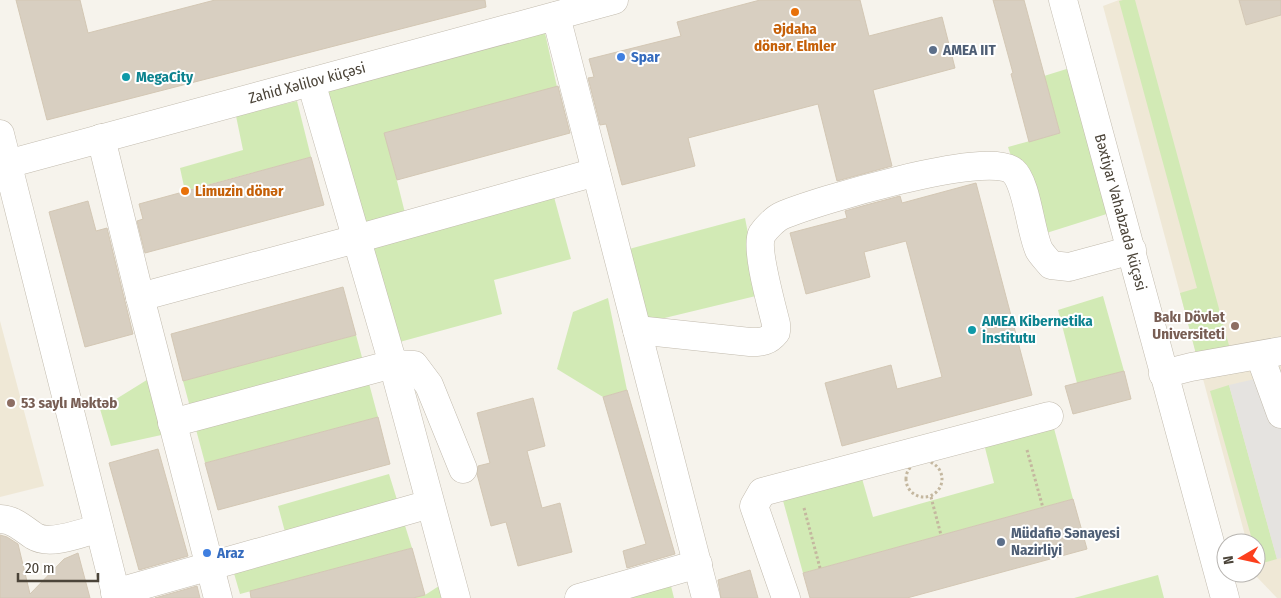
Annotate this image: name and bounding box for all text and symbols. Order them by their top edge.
marker: Əjdaha dönər. Elmler [789,6,801,18]
place label: Əjdaha dönər. Elmler [754,20,837,55]
place label: AMEA IIT [942,41,996,59]
marker: AMEA IIT [927,44,939,56]
place label: Spar [631,48,660,66]
marker: Spar [615,51,627,63]
street label: Zahid Xəlilov küçəsi [247,59,367,107]
place label: MegaCity [136,68,194,86]
marker: MegaCity [120,71,132,83]
street label: Bəxtiyar Vahabzadə küçəsi [1091,132,1150,293]
place label: Limuzin dönər [195,182,284,200]
marker: Limuzin dönər [179,185,191,197]
place label: Bakı Dövlət Universiteti [1152,308,1226,343]
place label: AMEA Kibernetika İnstitutu [981,312,1093,347]
marker: Bakı Dövlət Universiteti [1229,320,1241,332]
marker: AMEA Kibernetika İnstitutu [966,324,978,336]
place label: 53 saylı Məktəb [21,394,117,412]
marker: 53 saylı Məktəb [5,397,17,409]
place label: Müdafiə Sənayesi Nazirliyi [1011,524,1120,559]
north arrow [1216,533,1266,583]
marker: Müdafiə Sənayesi Nazirliyi [995,536,1007,548]
place label: Araz [216,544,245,562]
marker: Araz [201,547,213,559]
scale bar [18,550,98,582]
text: N [1220,554,1238,565]
text: 20 m [25,559,55,577]

